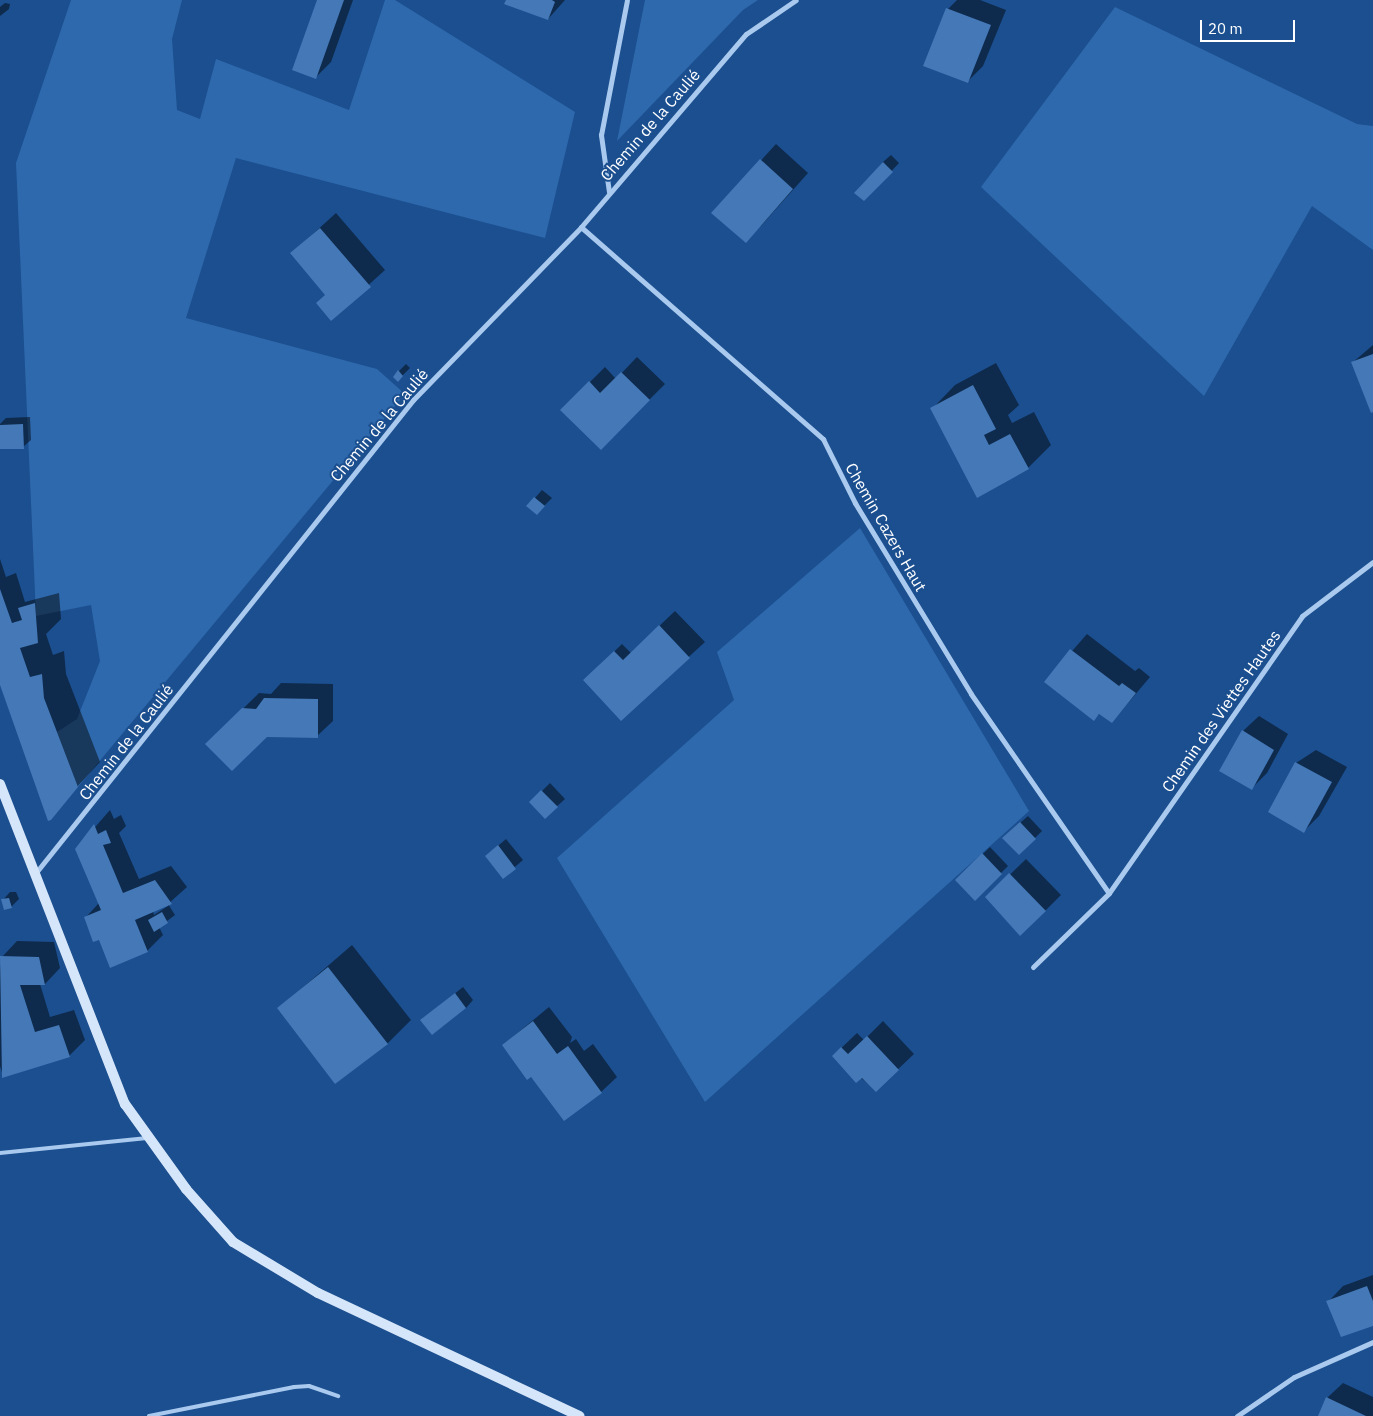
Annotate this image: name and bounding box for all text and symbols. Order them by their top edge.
scale bar [1203,10,1298,42]
text: 20 m [1208,19,1243,38]
street label: Chemin de la Caulié [596,65,704,185]
street label: Chemin de la Caulié [326,364,432,486]
street label: Chemin Cazers Haut [841,459,931,595]
street label: Chemin des Viettes Hautes [1158,626,1284,796]
street label: Chemin de la Caulié [75,680,177,804]

